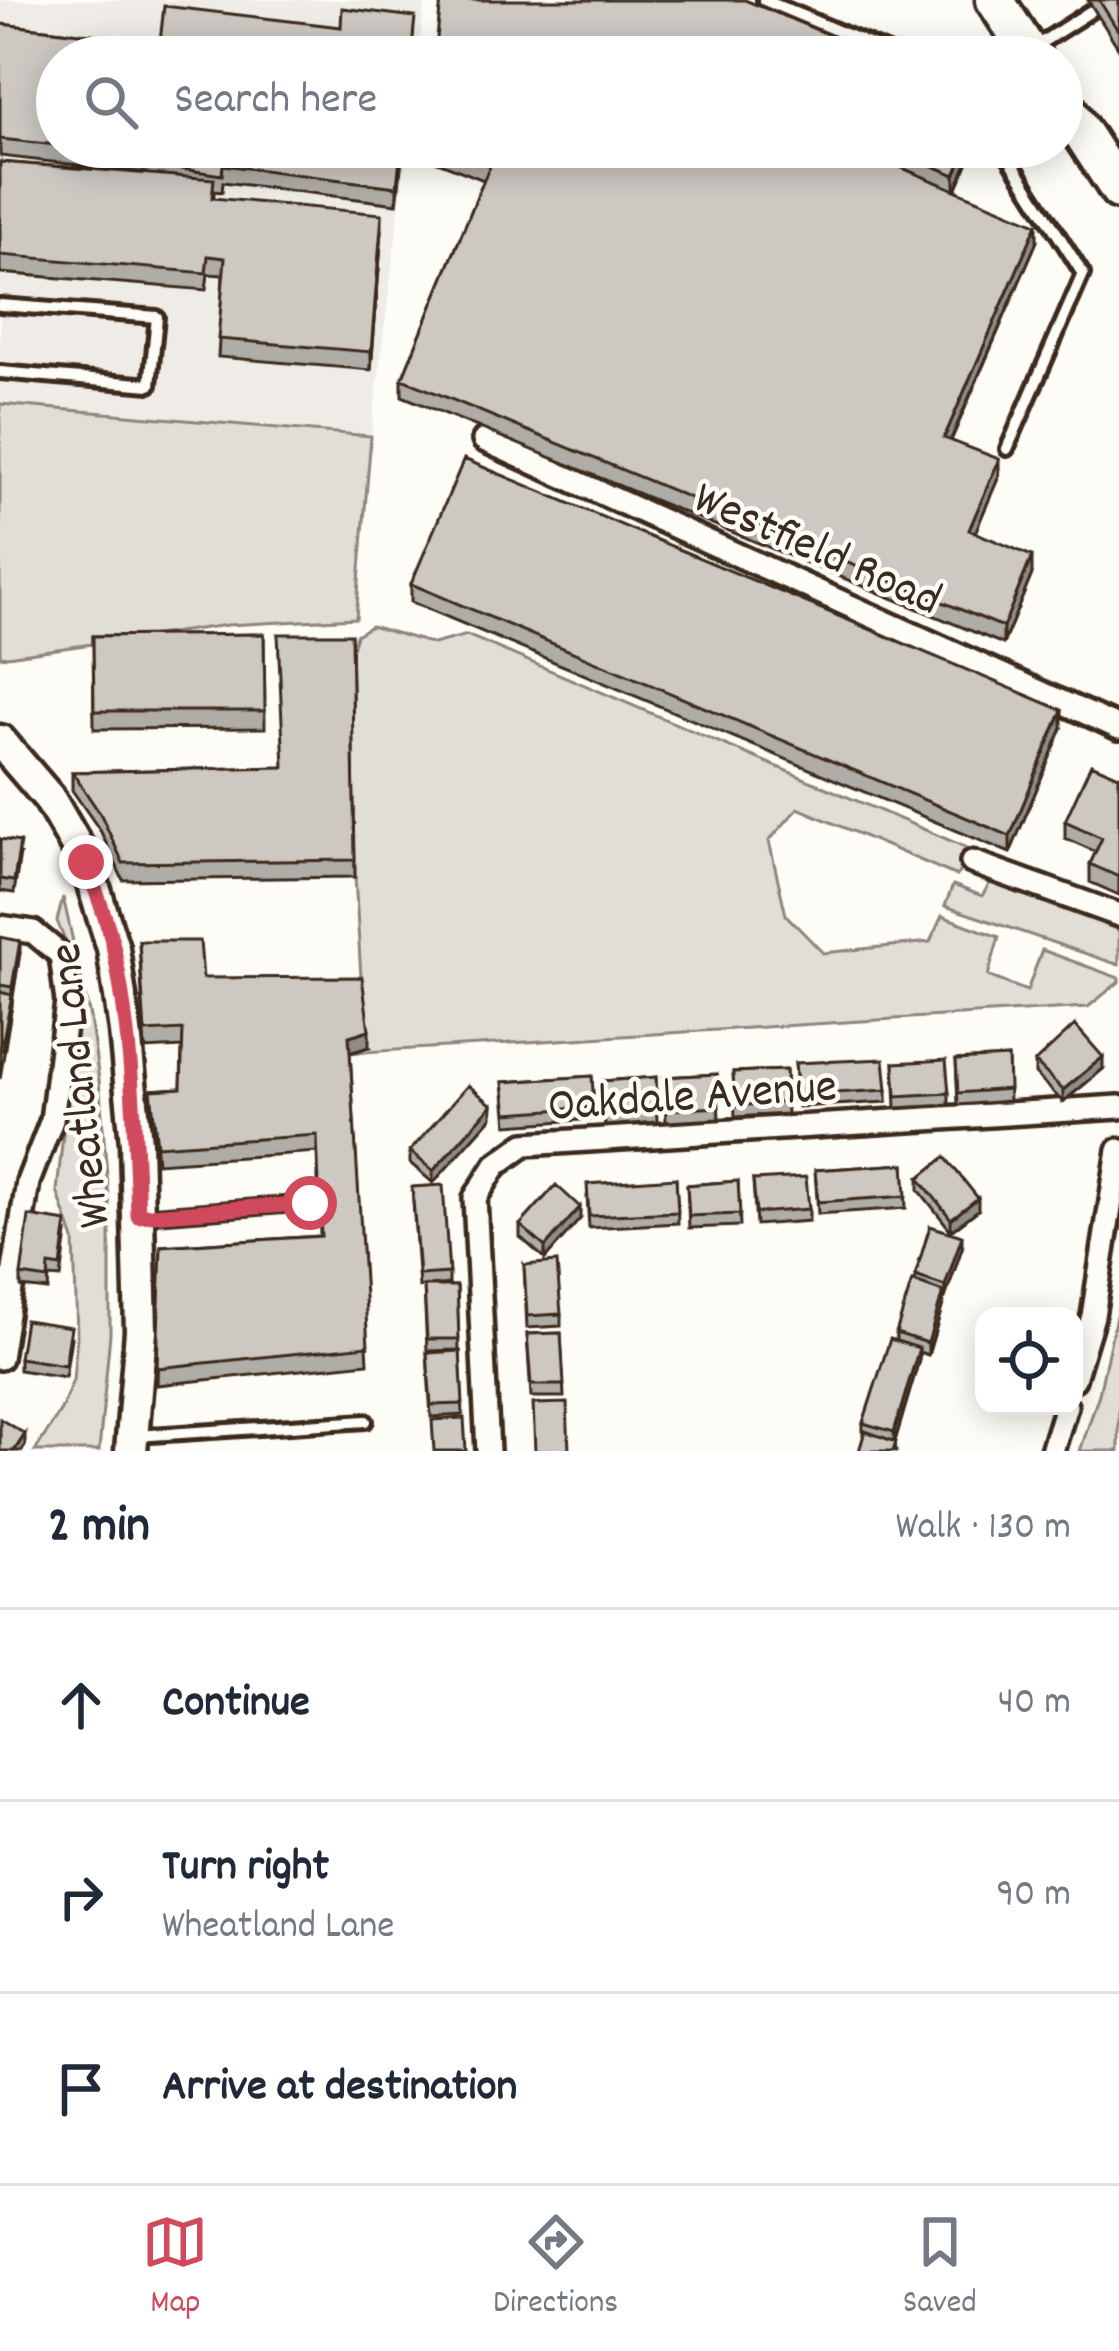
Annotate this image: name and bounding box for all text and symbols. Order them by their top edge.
search box [36,36,1083,168]
icon: search [78,69,144,135]
text: Search here [174,70,377,134]
street label: Westfield Road [681,467,951,637]
route end [59,835,113,889]
street label: Wheatland Lane [34,939,133,1231]
street label: Oakdale Avenue [546,1055,839,1144]
route start [283,1176,337,1230]
map controls [975,1307,1083,1415]
button: locate [975,1307,1083,1415]
text: 2 min [48,1493,150,1565]
text: Walk · 130 m [895,1502,1071,1557]
icon: ahead [48,1672,114,1738]
text: Continue [162,1673,310,1737]
text: 40 m [998,1677,1071,1732]
text: Turn right [162,1837,329,1901]
icon: right [48,1864,114,1930]
text: 90 m [996,1869,1071,1924]
text: Wheatland Lane [162,1901,394,1956]
icon: arrive [48,2056,114,2122]
text: Arrive at destination [162,2057,517,2121]
tab: Map [142,2209,208,2328]
tab: Directions [493,2209,618,2328]
tab: Saved [903,2209,977,2328]

